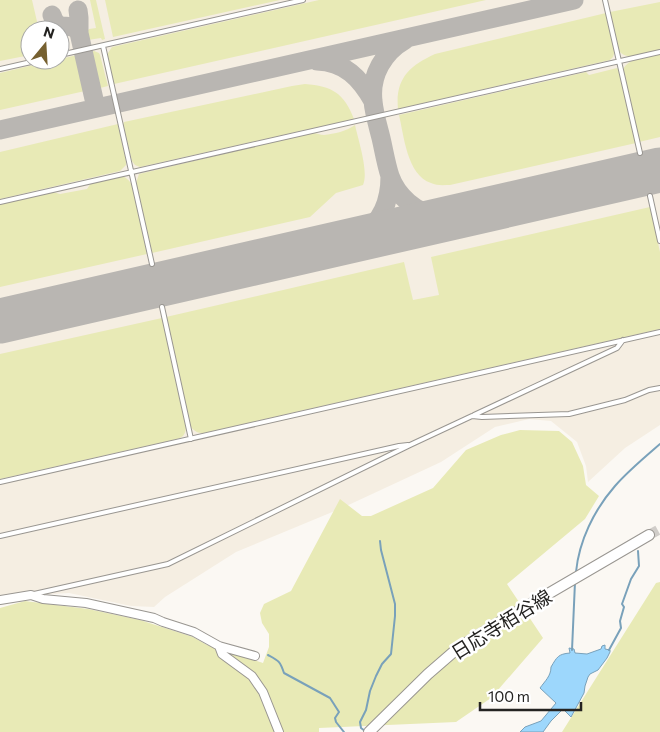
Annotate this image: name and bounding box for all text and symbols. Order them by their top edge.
north arrow [20,20,70,70]
text: N [42,22,57,42]
street label: 日応寺栢谷線 [447,584,555,664]
scale bar [480,680,581,712]
text: 100 m [488,687,530,705]

